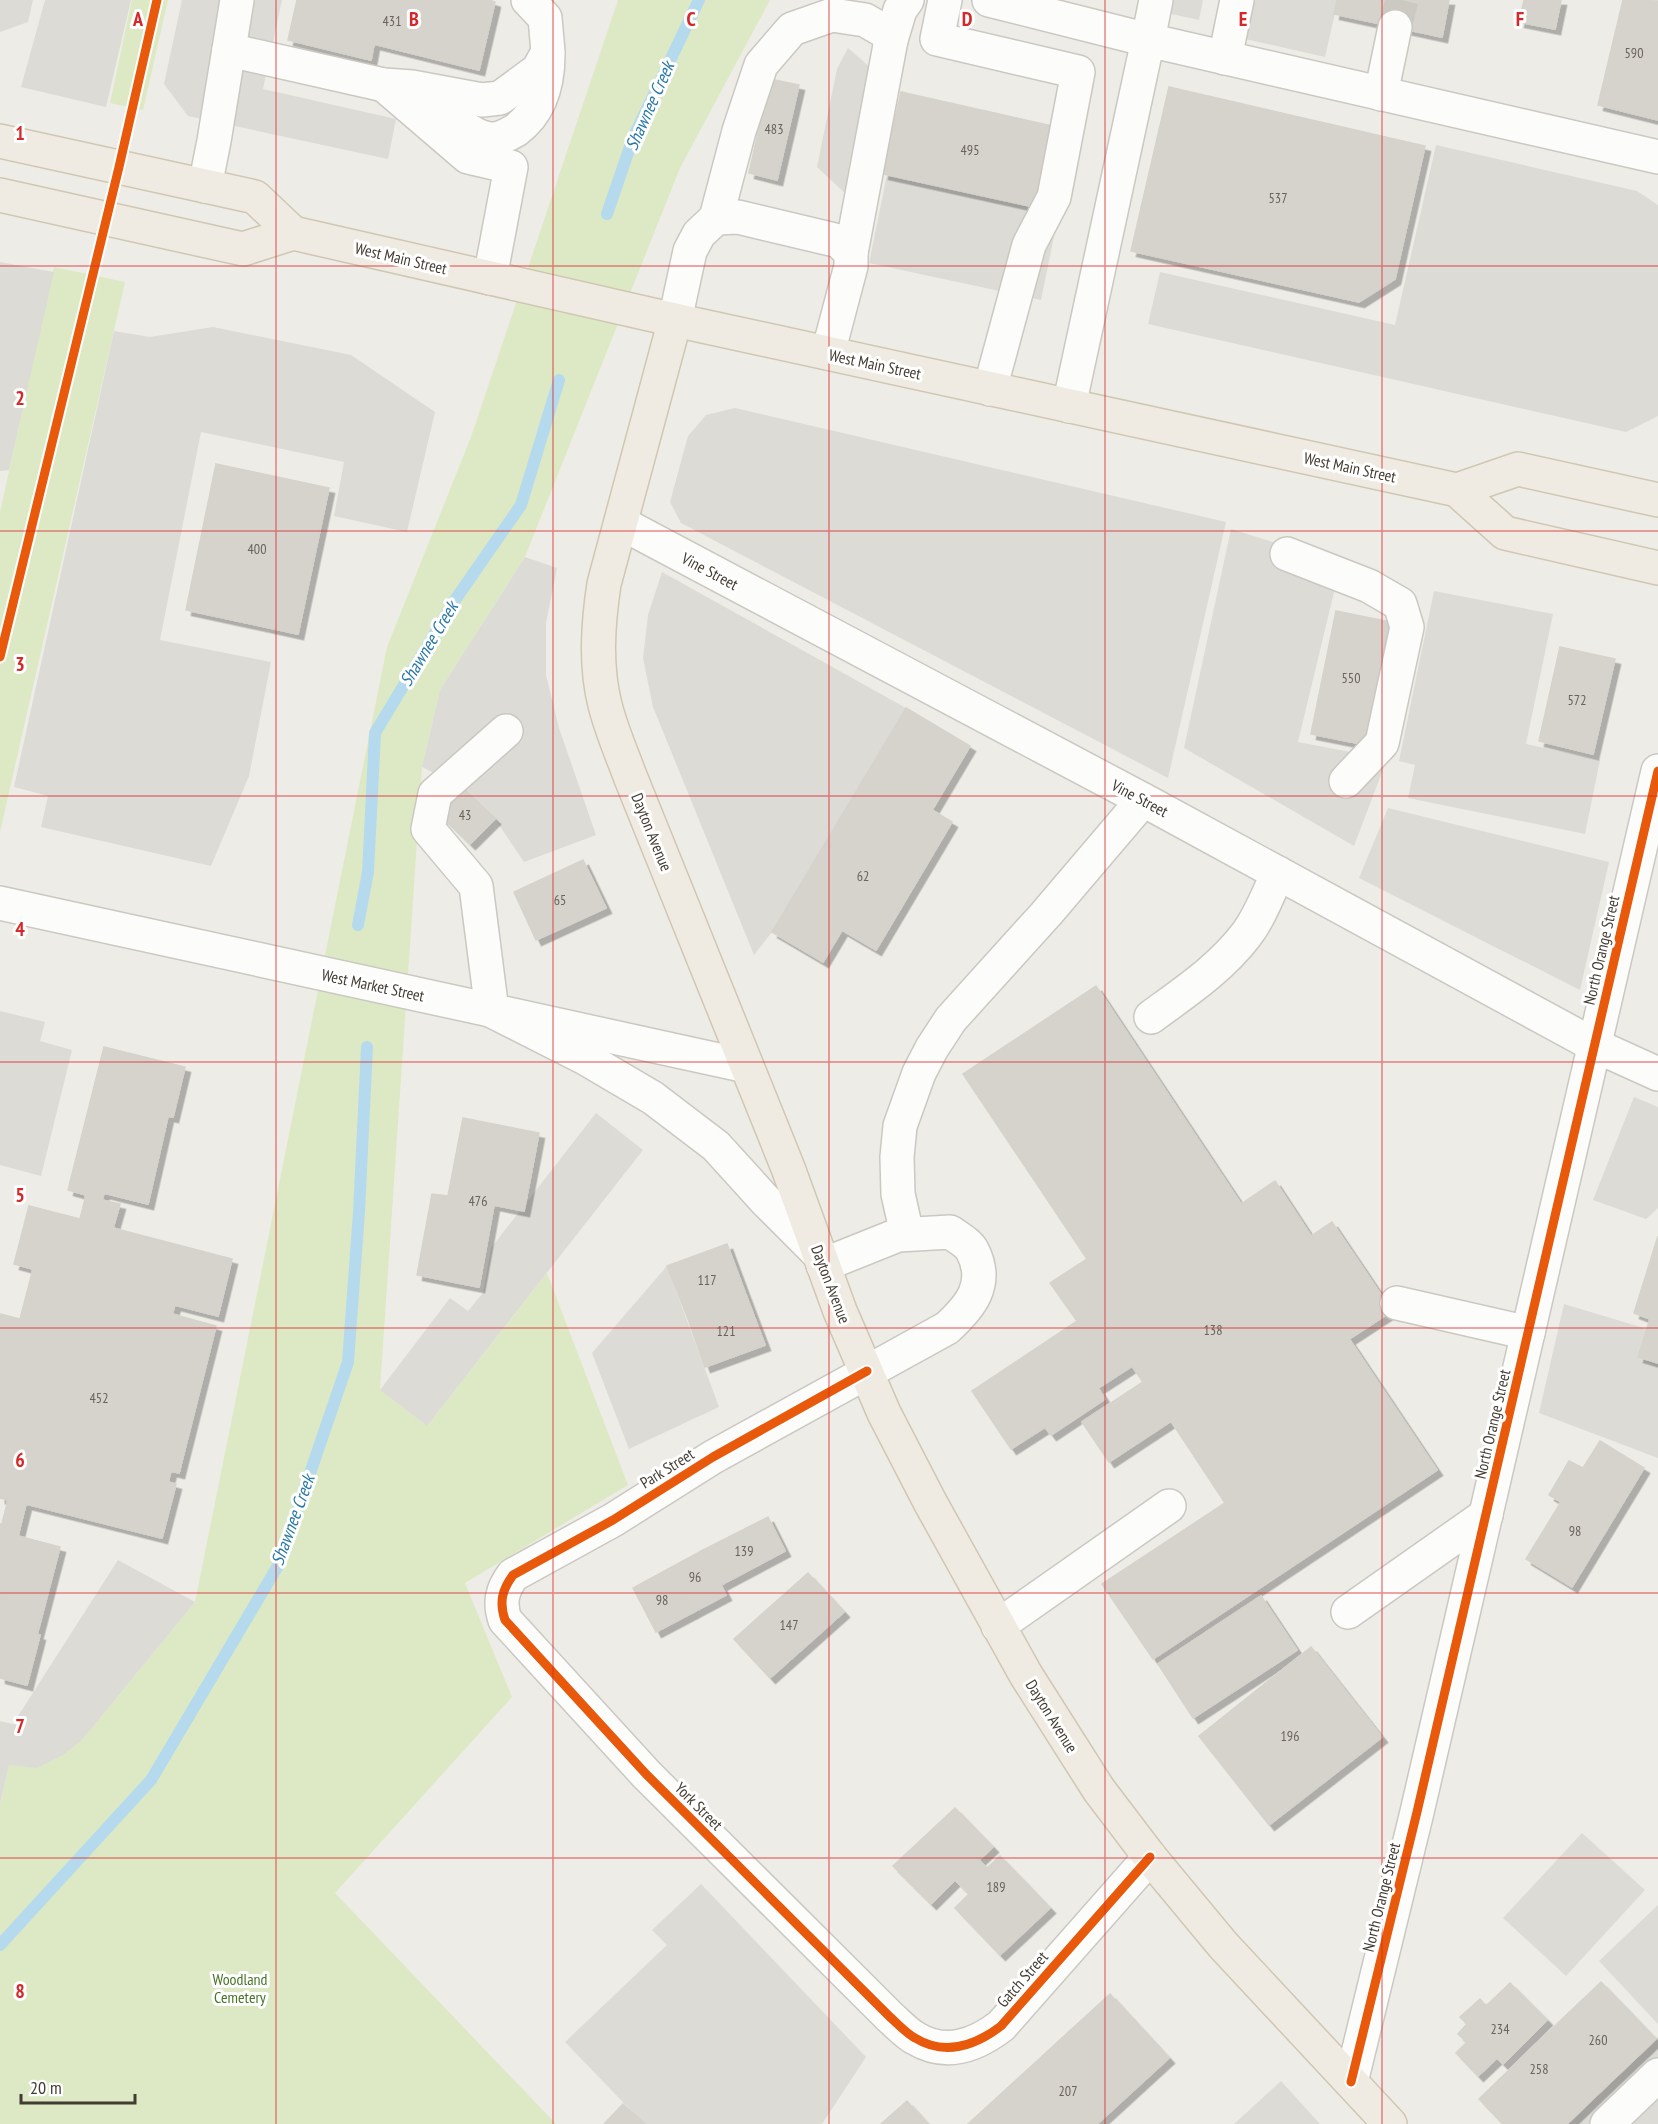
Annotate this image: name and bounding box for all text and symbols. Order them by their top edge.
text: A [132,6,144,32]
text: B [409,6,419,32]
text: C [686,6,696,32]
text: D [962,6,973,32]
text: E [1239,6,1247,32]
text: F [1516,6,1524,32]
house number: 431 [383,12,401,30]
house number: 590 [1625,44,1643,62]
water label: Shawnee Creek [620,56,680,154]
text: 1 [15,120,25,146]
house number: 483 [765,120,783,138]
house number: 495 [961,141,979,159]
house number: 537 [1269,189,1287,207]
street label: West Main Street [353,238,449,278]
street label: West Main Street [827,344,923,384]
text: 2 [15,385,25,411]
street label: West Main Street [1302,447,1398,487]
house number: 400 [248,540,266,558]
street label: Vine Street [677,547,742,594]
water label: Shawnee Creek [394,596,464,690]
text: 3 [15,651,25,677]
house number: 550 [1342,669,1360,687]
house number: 572 [1568,691,1586,709]
street label: Vine Street [1107,774,1172,821]
street label: Dayton Avenue [627,790,677,874]
house number: 43 [459,806,471,824]
house number: 62 [857,867,869,885]
house number: 65 [554,891,566,909]
street label: North Orange Street [1579,893,1623,1007]
text: 4 [15,916,25,942]
street label: West Market Street [320,964,427,1006]
text: 5 [15,1182,25,1208]
house number: 476 [469,1192,487,1210]
street label: Dayton Avenue [807,1242,855,1326]
house number: 117 [698,1271,716,1289]
house number: 138 [1204,1321,1222,1339]
house number: 121 [717,1322,735,1340]
street label: North Orange Street [1470,1367,1514,1481]
house number: 452 [90,1389,108,1407]
street label: Park Street [636,1443,698,1492]
text: 6 [15,1447,25,1473]
water label: Shawnee Creek [266,1470,320,1568]
house number: 98 [1569,1522,1581,1540]
house number: 139 [735,1542,753,1560]
house number: 96 [689,1568,701,1586]
house number: 98 [656,1591,668,1609]
house number: 147 [780,1616,798,1634]
street label: Dayton Avenue [1022,1676,1082,1756]
text: 7 [15,1713,25,1739]
house number: 196 [1281,1727,1299,1745]
street label: York Street [671,1778,728,1835]
street label: North Orange Street [1358,1840,1404,1954]
house number: 189 [987,1878,1005,1896]
street label: Gatch Street [992,1946,1052,2011]
park label: Woodland Cemetery [212,1969,268,2007]
text: 8 [15,1978,25,2004]
house number: 234 [1491,2020,1510,2038]
house number: 260 [1589,2031,1607,2049]
house number: 258 [1530,2060,1548,2078]
scale bar [21,2067,135,2105]
text: 20 m [30,2076,62,2099]
house number: 207 [1059,2082,1077,2100]

